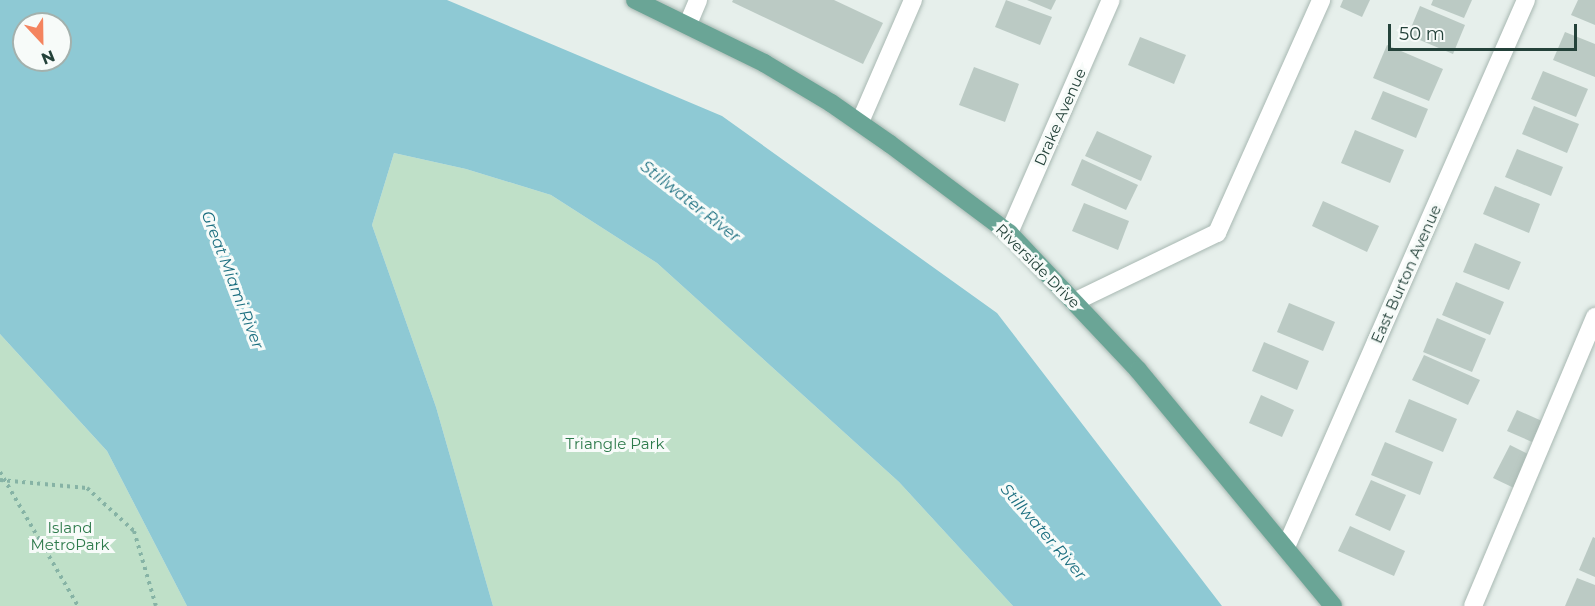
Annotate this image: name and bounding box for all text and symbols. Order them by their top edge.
north arrow [12,12,72,72]
scale bar [1391,12,1580,50]
text: 50 m [1399,23,1445,45]
text: N [39,46,58,69]
street label: Drake Avenue [1030,65,1090,169]
water label: Stillwater River [636,157,744,247]
street label: East Burton Avenue [1367,202,1445,346]
water label: Great Miami River [197,208,267,352]
street label: Riverside Drive [992,220,1084,312]
park label: Triangle Park [566,435,664,453]
water label: Stillwater River [996,480,1090,584]
park label: Island MetroPark [31,518,109,553]

